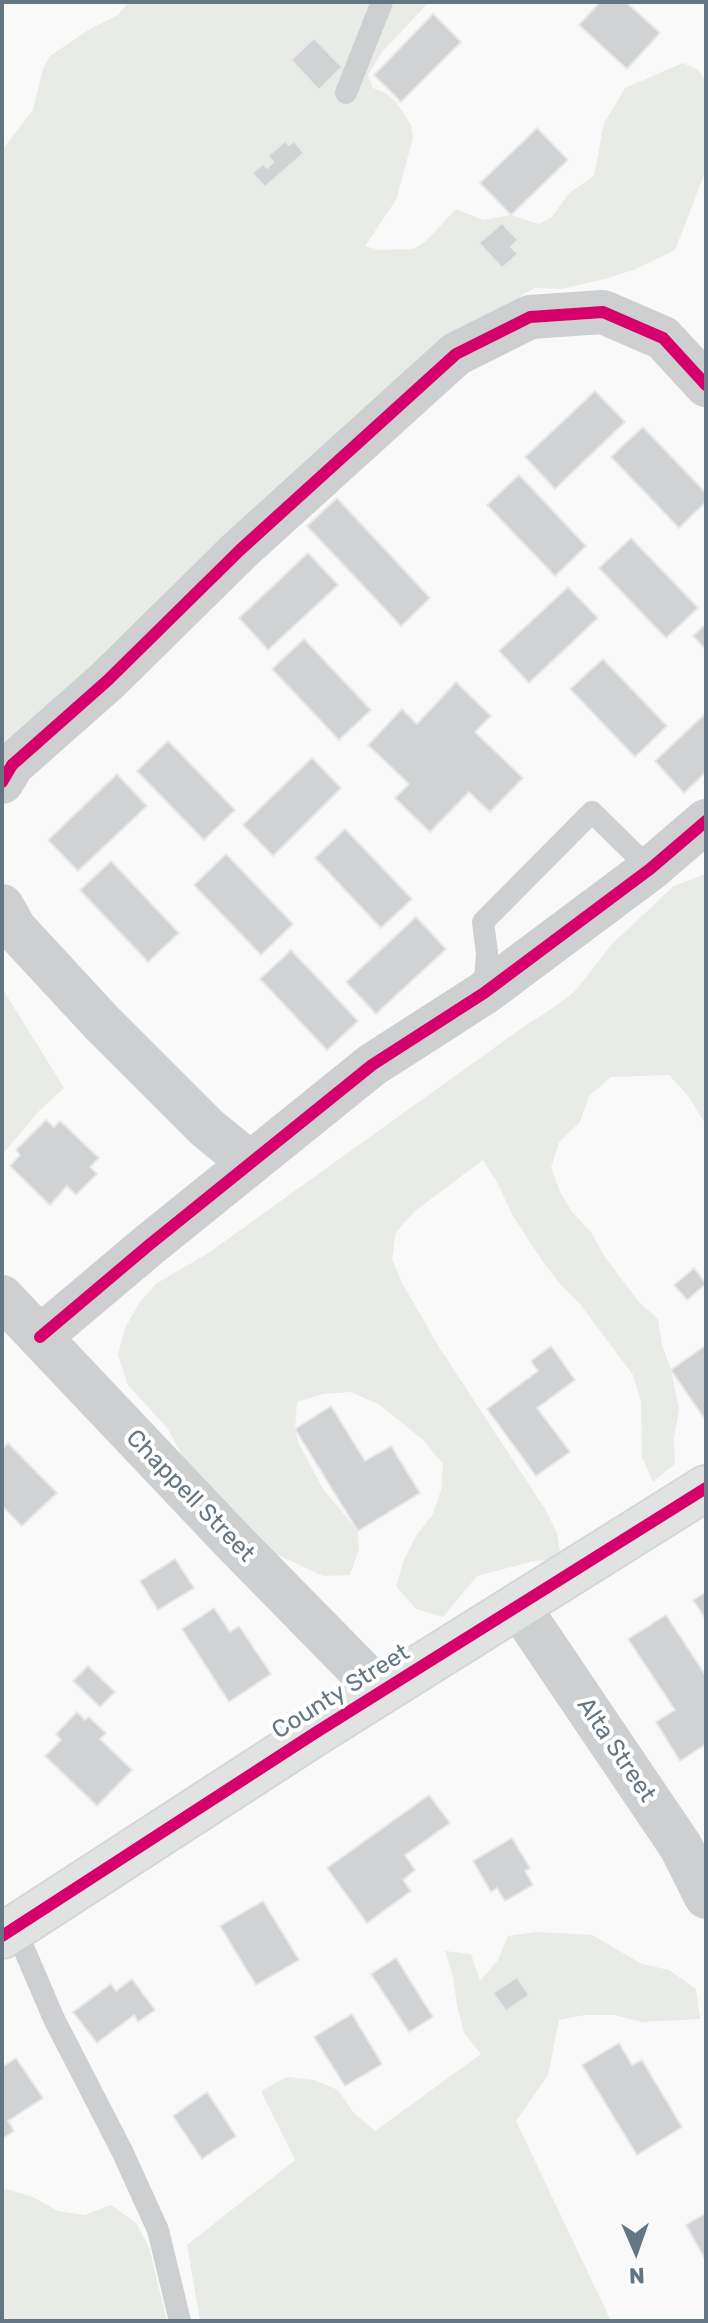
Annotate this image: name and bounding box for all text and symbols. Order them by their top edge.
street label: Chappell Street [120,1424,260,1568]
street label: County Street [267,1638,415,1746]
street label: Alta Street [571,1692,661,1808]
north arrow [596,2211,676,2291]
text: N [628,2262,645,2289]

